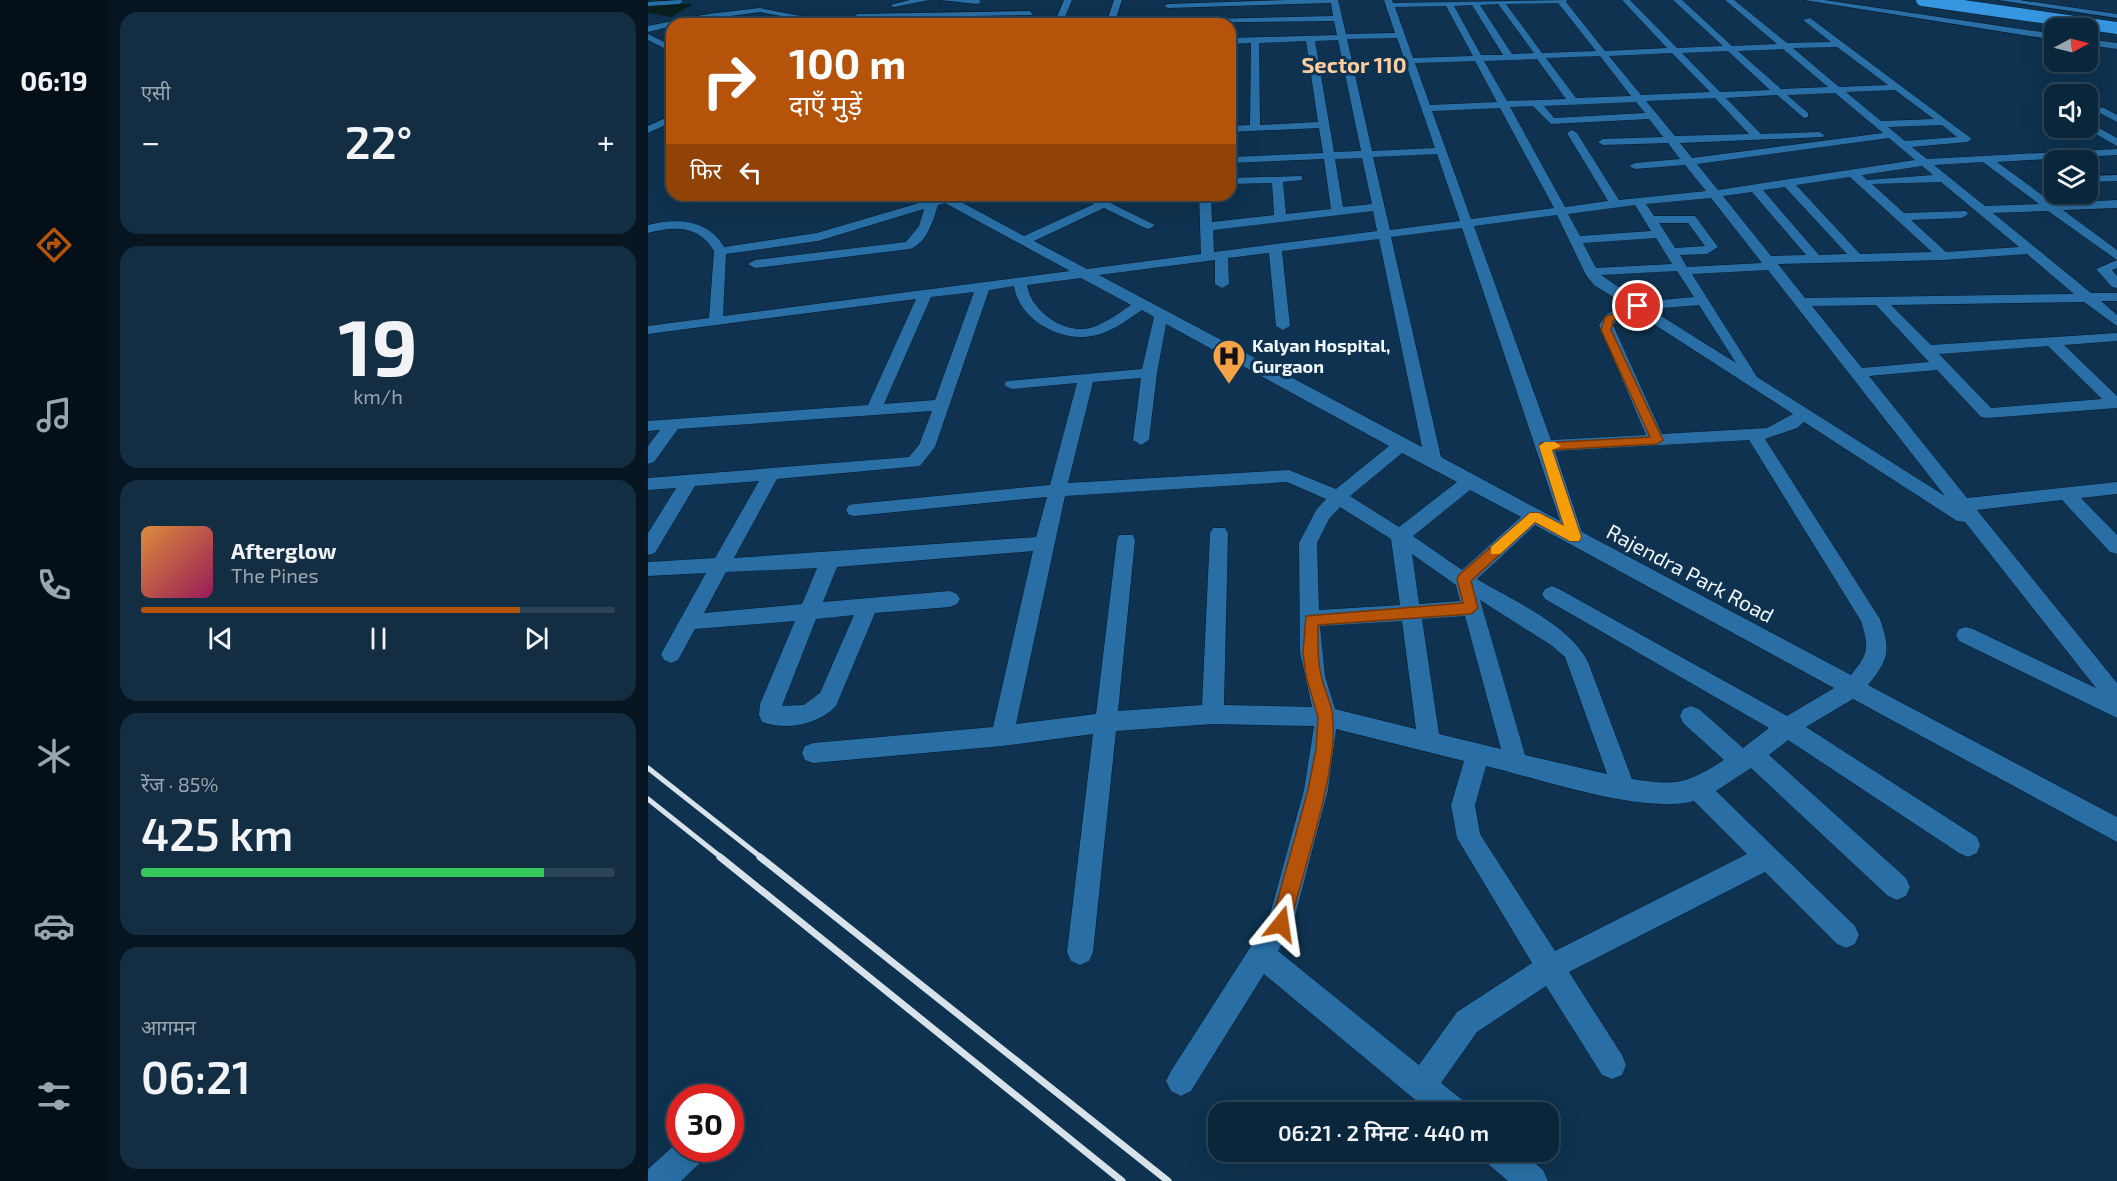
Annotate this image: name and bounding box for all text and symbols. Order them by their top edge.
north arrow [2044,18,2098,72]
map controls [2044,18,2098,204]
text: 100 m [789,37,906,87]
icon: right [690,42,768,120]
district label: Sector 110 [1301,51,1407,77]
text: 06:19 [20,64,88,96]
text: एसी [141,80,171,104]
button: sound [2044,84,2098,138]
text: दाएँ मुड़ें [789,88,862,120]
text: 22° [345,114,412,168]
text: − [141,121,160,161]
text: + [597,121,615,161]
button: layers [2044,150,2098,204]
icon: left [734,156,767,189]
text: फिर [690,157,722,183]
icon: directions [33,224,75,266]
pin [1612,280,1663,331]
icon: arrive [1621,289,1654,322]
text: 19 [338,298,418,392]
place label: Kalyan Hospital, Gurgaon [1252,334,1390,377]
hospital icon: Kalyan Hospital, Gurgaon [1211,338,1247,385]
text: km/h [353,384,403,408]
icon: music [33,394,75,436]
street label: Rajendra Park Road [1602,518,1779,628]
text: Afterglow [231,537,336,563]
text: The Pines [231,563,319,587]
icon: phone [33,564,75,606]
icon: previous [204,622,237,655]
icon: pause [362,622,395,655]
icon: next [520,622,553,655]
icon: climate [33,735,75,777]
text: रेंज · 85% [141,772,218,796]
text: 425 km [141,806,293,860]
position arrow [1249,892,1313,956]
icon: car [33,905,75,947]
text: आगमन [141,1015,196,1039]
text: 06:21 [141,1049,251,1103]
icon: filters [33,1075,75,1117]
speed limit sign: 30 [666,1084,744,1162]
text: 06:21 · 2 मिनट · 440 m [1278,1119,1489,1145]

